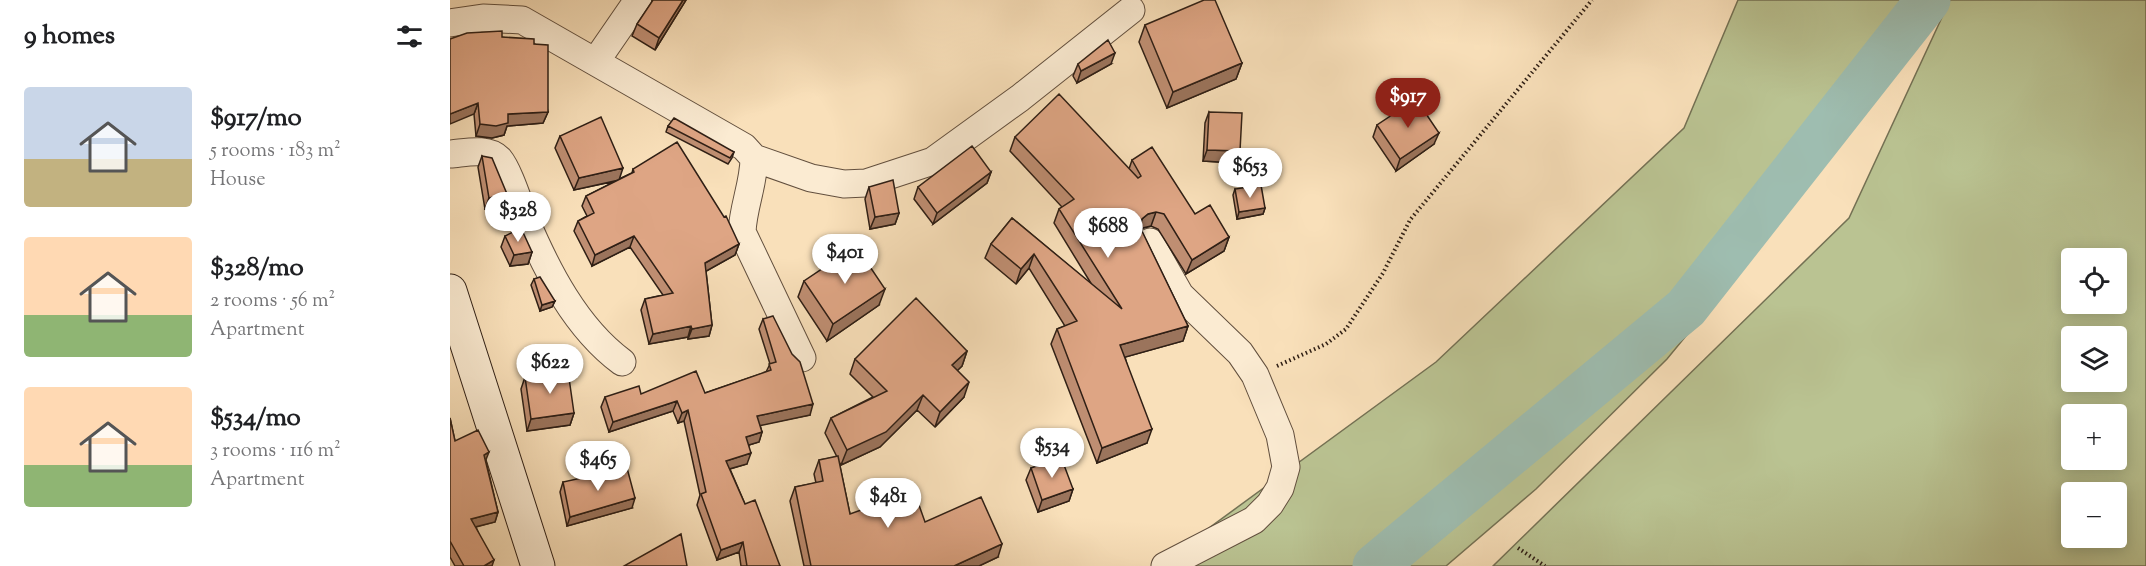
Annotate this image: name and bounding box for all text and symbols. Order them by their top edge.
text: 9 homes [24,18,115,55]
icon: filters [393,20,426,53]
pin: $917 [1372,78,1444,129]
text: $917 [1389,83,1427,112]
text: $917/mo [210,100,302,137]
icon: home [72,111,144,183]
text: 5 rooms · 183 m² [210,137,341,166]
pin: $653 [1214,148,1286,199]
text: $653 [1232,153,1268,182]
text: House [210,166,265,195]
pin: $328 [482,192,554,243]
text: $328 [499,197,537,226]
pin: $688 [1072,208,1144,259]
text: $688 [1088,213,1128,242]
pin: $401 [809,234,881,285]
text: $401 [826,239,864,268]
map controls [2061,248,2127,548]
button: locate [2061,248,2127,314]
text: $328/mo [210,250,304,287]
icon: home [72,261,144,333]
text: 2 rooms · 56 m² [210,287,335,316]
text: Apartment [210,316,305,345]
button: layers [2061,326,2127,392]
pin: $622 [514,344,586,395]
text: $622 [530,349,570,378]
text: $534/mo [210,400,301,437]
button: + [2061,404,2127,470]
icon: home [72,411,144,483]
pin: $534 [1016,428,1088,479]
text: $534 [1034,433,1070,462]
text: 3 rooms · 116 m² [210,437,341,466]
pin: $465 [562,441,634,492]
text: $465 [579,446,617,475]
text: Apartment [210,466,305,495]
pin: $481 [852,478,924,529]
button: − [2061,482,2127,548]
text: $481 [869,483,907,512]

